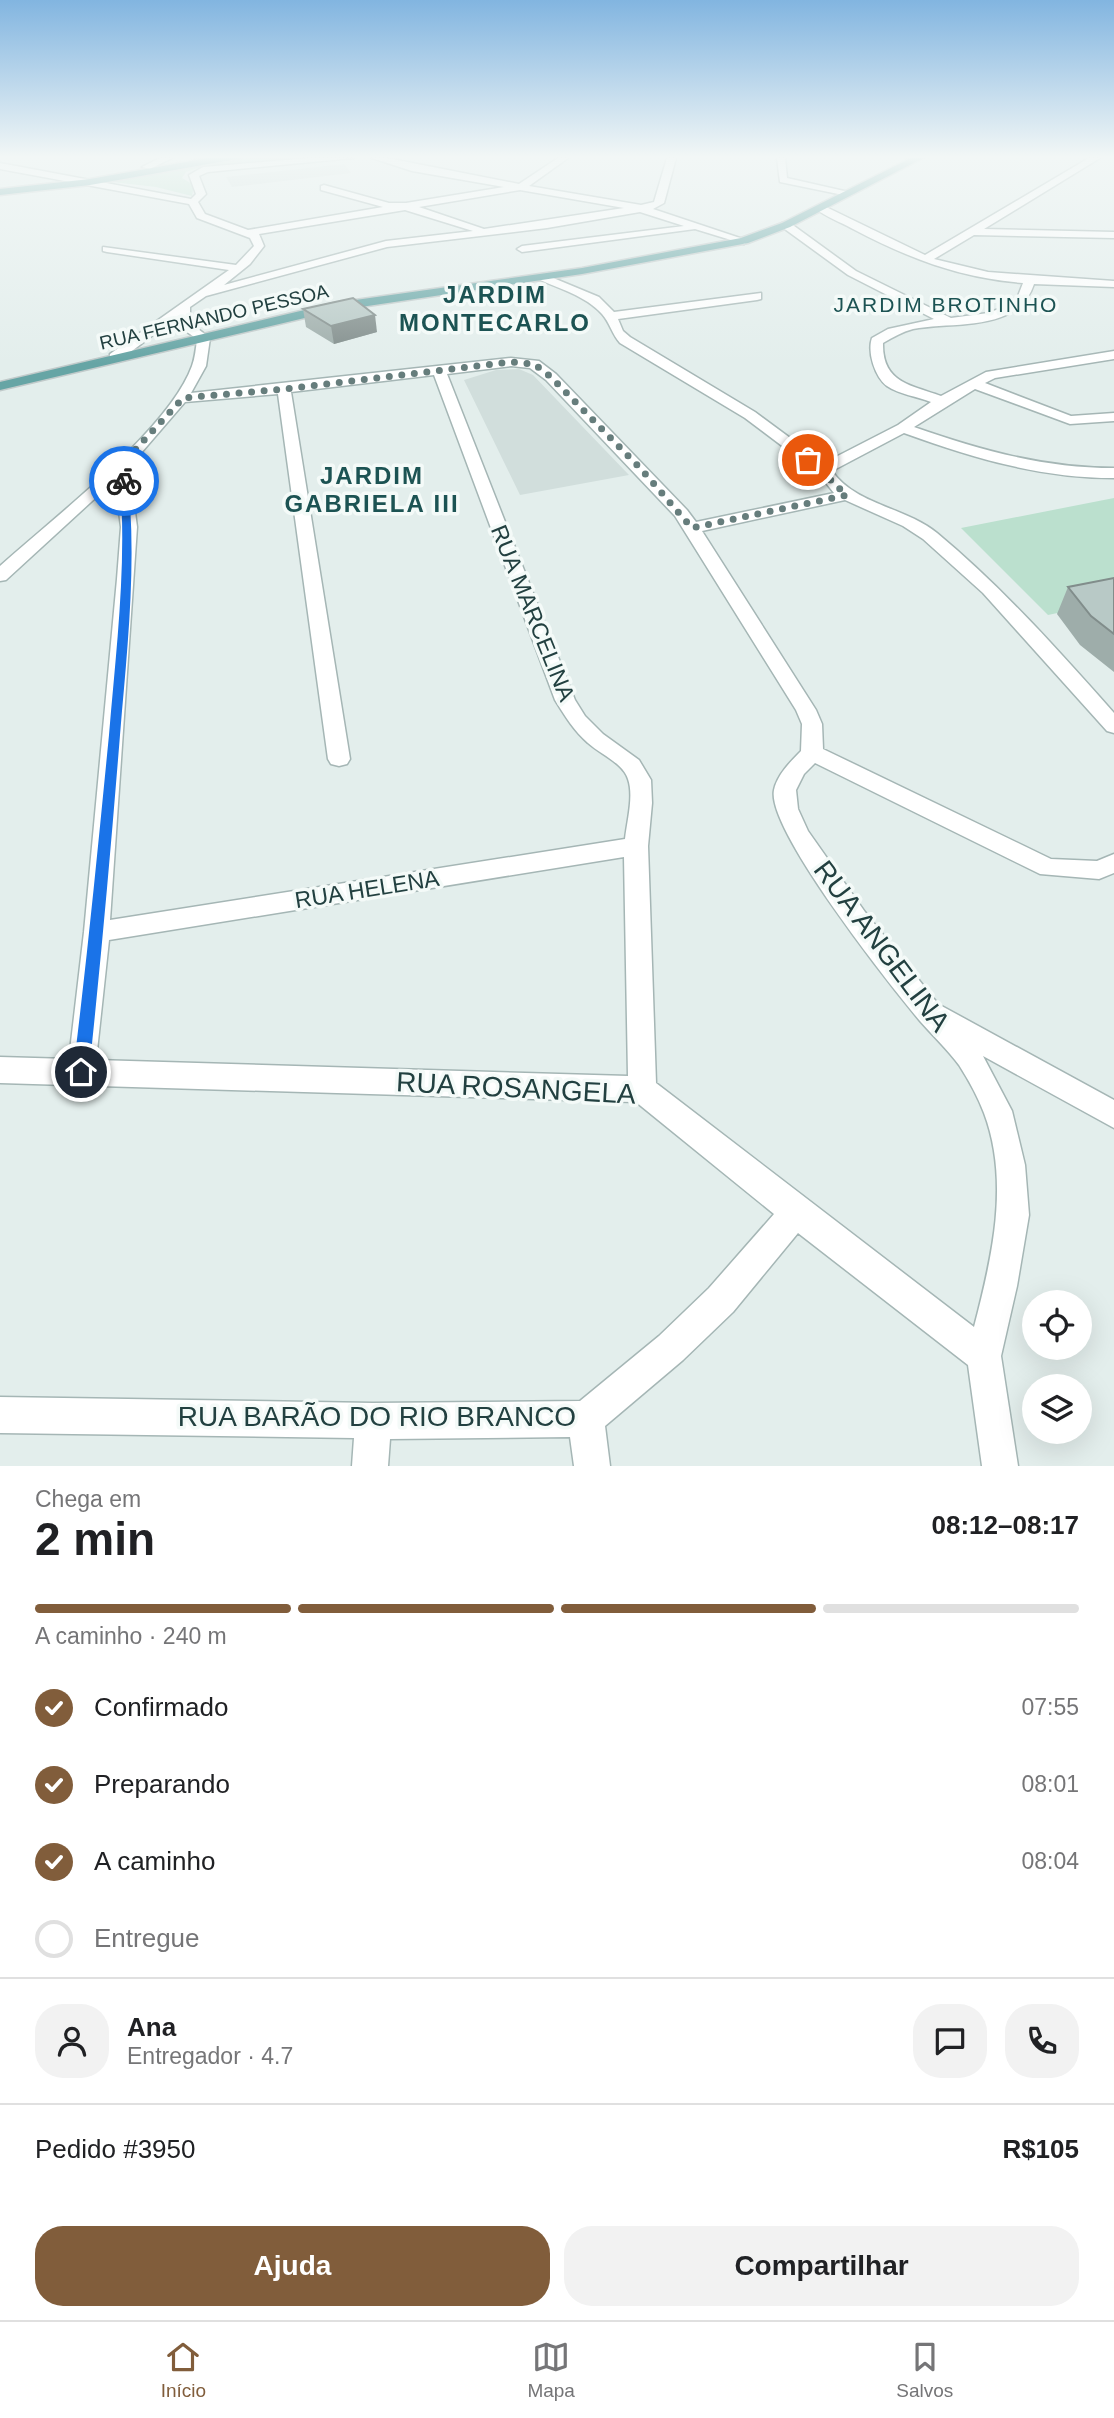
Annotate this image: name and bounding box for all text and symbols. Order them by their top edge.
street label: RUA FERNANDO PESSOA [97,280,331,354]
district label: JARDIM MONTECARLO [399,281,591,336]
district label: JARDIM BROTINHO [834,293,1058,316]
pin [778,430,838,490]
icon: bag [789,441,827,479]
courier [89,446,159,516]
icon: bike [105,462,143,500]
district label: JARDIM GABRIELA III [284,462,460,517]
street label: RUA MARCELINA [486,521,580,706]
street label: RUA ANGELINA [808,855,956,1038]
street label: RUA HELENA [293,865,442,913]
pin [51,1042,111,1102]
icon: home [62,1053,100,1091]
street label: RUA ROSANGELA [396,1066,637,1110]
map controls [1022,1290,1092,1444]
button: locate [1022,1290,1092,1360]
button: layers [1022,1374,1092,1444]
street label: RUA BARÃO DO RIO BRANCO [178,1401,576,1432]
text: Chega em [35,1486,141,1512]
text: 08:12–08:17 [932,1510,1079,1540]
text: 2 min [35,1513,155,1565]
text: A caminho · 240 m [35,1623,227,1649]
icon: check [35,1689,73,1727]
text: Confirmado [94,1692,228,1722]
text: 07:55 [1021,1694,1079,1720]
icon: check [35,1766,73,1804]
text: Preparando [94,1769,230,1799]
text: 08:01 [1021,1771,1079,1797]
icon: check [35,1843,73,1881]
text: A caminho [94,1846,215,1876]
text: 08:04 [1021,1848,1079,1874]
text: Entregue [94,1923,200,1953]
button: person [35,2004,109,2078]
button: chat [913,2004,987,2078]
button: phone [1005,2004,1079,2078]
text: Ana [127,2012,176,2042]
text: Entregador · 4.7 [127,2043,293,2069]
text: Pedido #3950 [35,2134,195,2164]
text: R$105 [1002,2134,1079,2164]
button: Ajuda [35,2226,550,2306]
button: Compartilhar [564,2226,1079,2306]
tab: Início [161,2338,206,2402]
tab: Mapa [527,2338,575,2402]
tab: Salvos [896,2338,953,2402]

